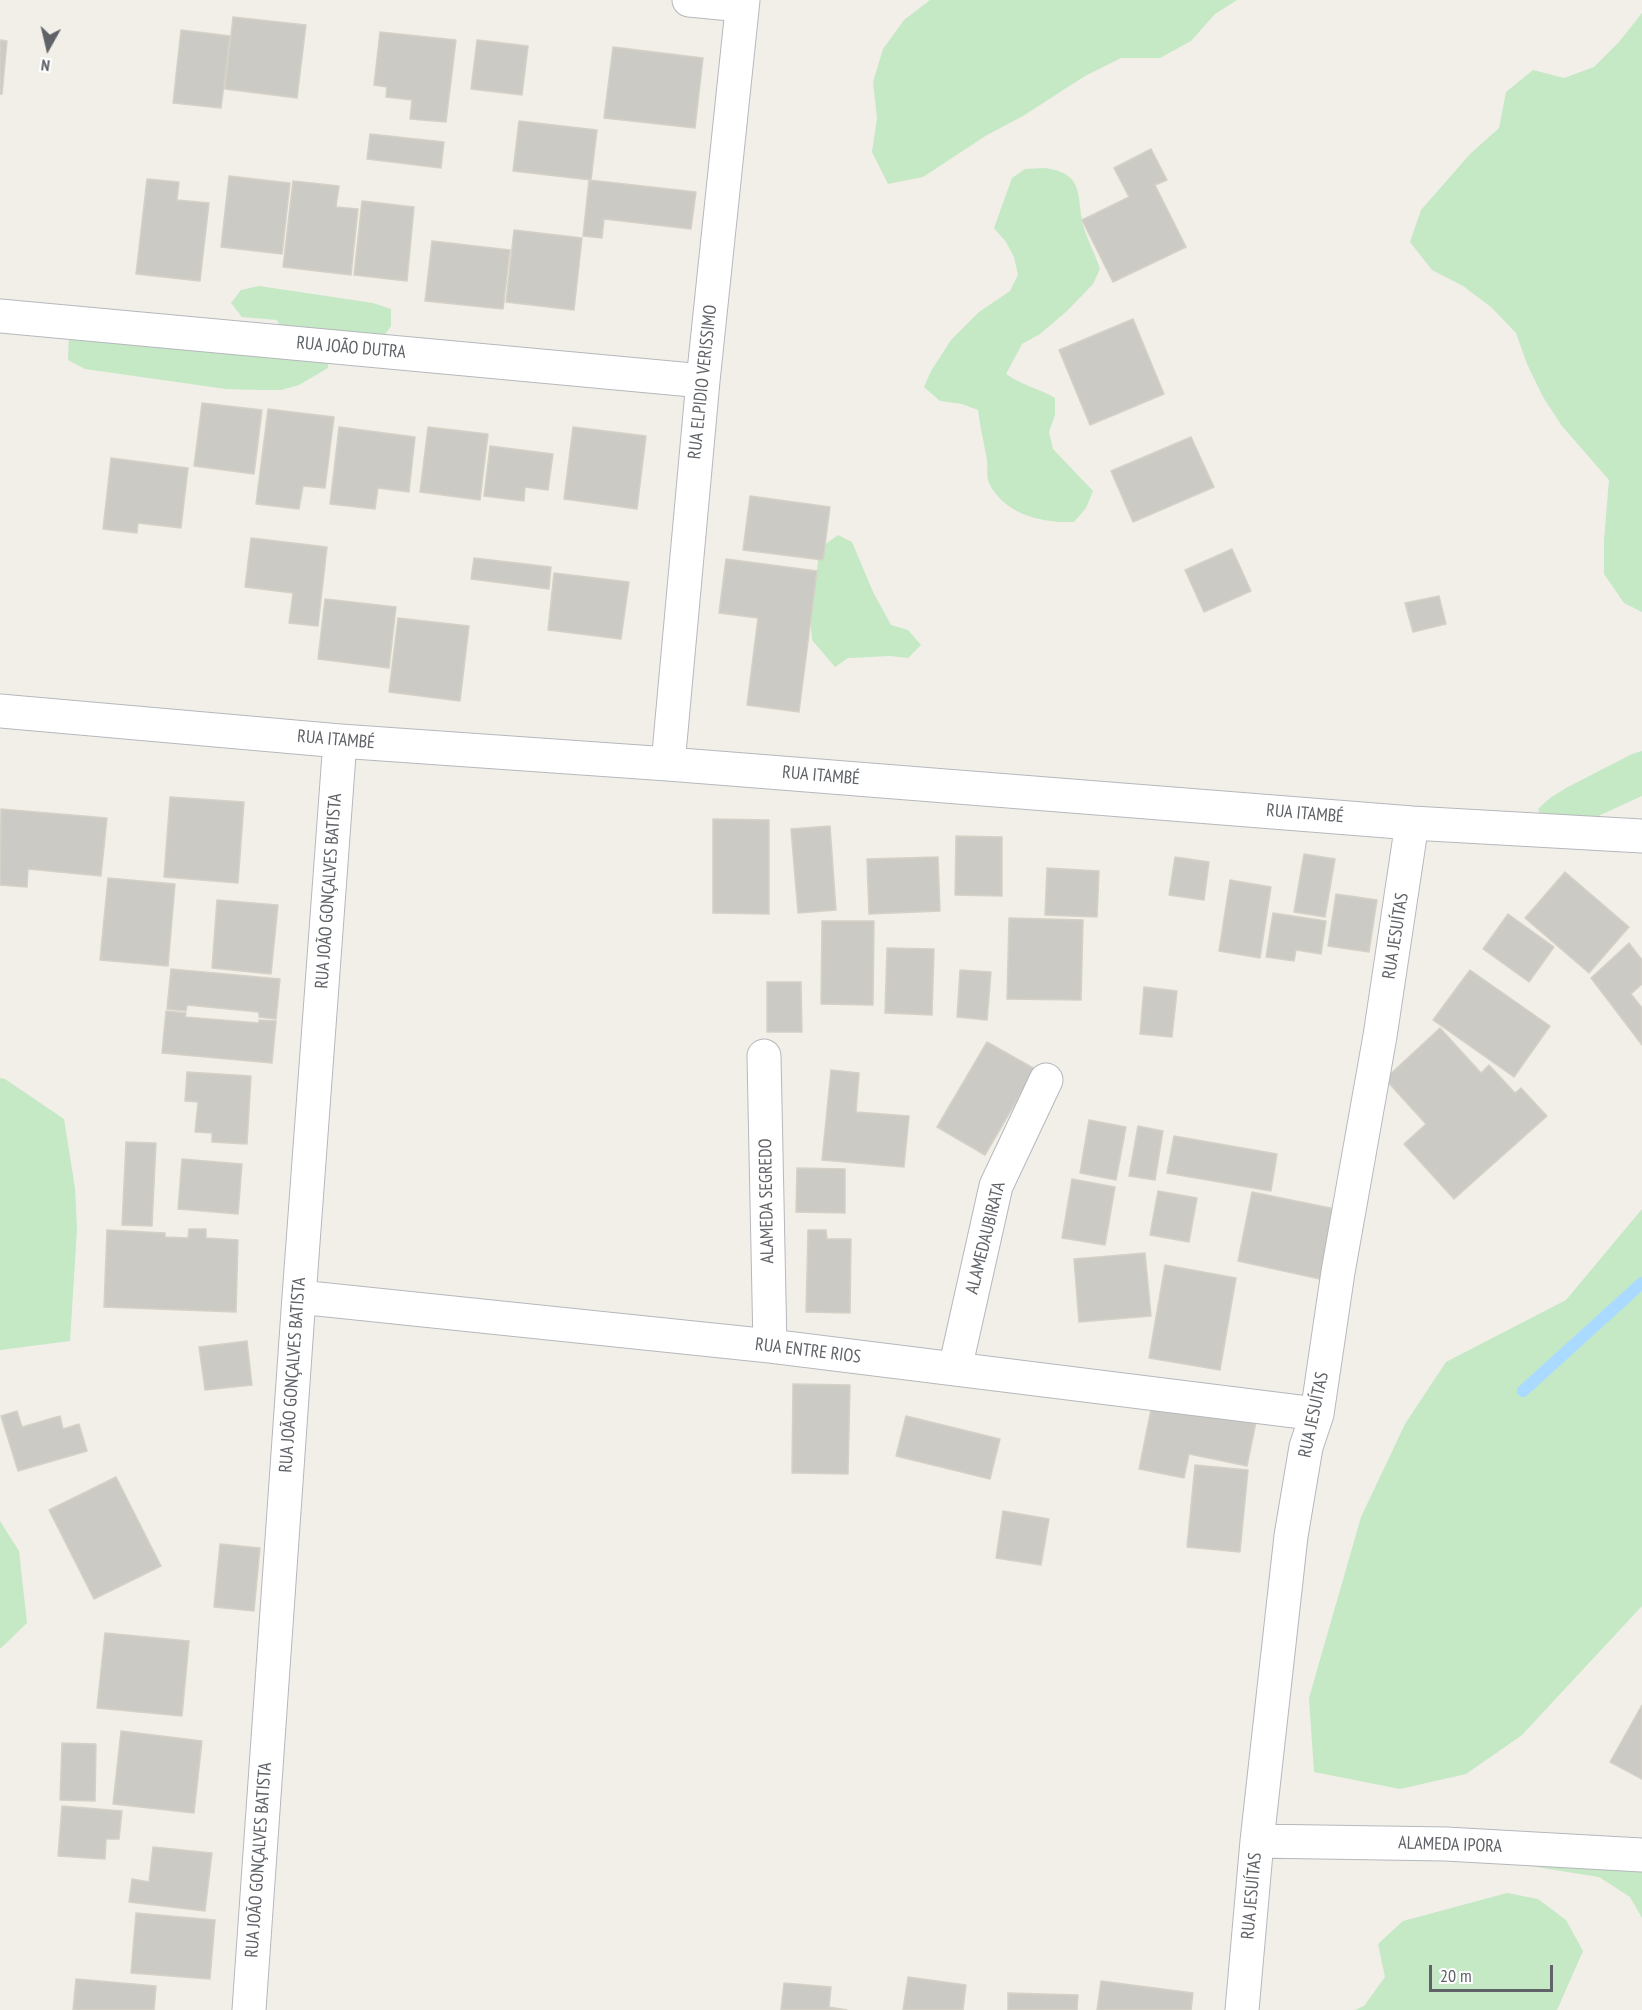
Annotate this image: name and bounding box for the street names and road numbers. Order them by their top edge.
street label: RUA ELPIDIO VERISSIMO [684,304,722,460]
street label: RUA JOÃO DUTRA [295,332,407,364]
street label: RUA ITAMBÉ [296,726,376,754]
street label: RUA ITAMBÉ [781,762,861,790]
street label: RUA JOÃO GONÇALVES BATISTA [311,793,347,989]
street label: RUA ITAMBÉ [1265,800,1345,828]
street label: RUA JESUÍTAS [1379,891,1413,981]
street label: ALAMEDA SEGREDO [755,1138,779,1264]
street label: ALAMEDAUBIRATA [962,1180,1010,1296]
street label: RUA JOÃO GONÇALVES BATISTA [275,1277,311,1473]
street label: RUA ENTRE RIOS [754,1334,862,1368]
street label: RUA JESUÍTAS [1294,1370,1334,1460]
street label: RUA JOÃO GONÇALVES BATISTA [241,1762,277,1958]
street label: ALAMEDA IPORA [1398,1832,1502,1858]
street label: RUA JESUÍTAS [1237,1852,1267,1940]

